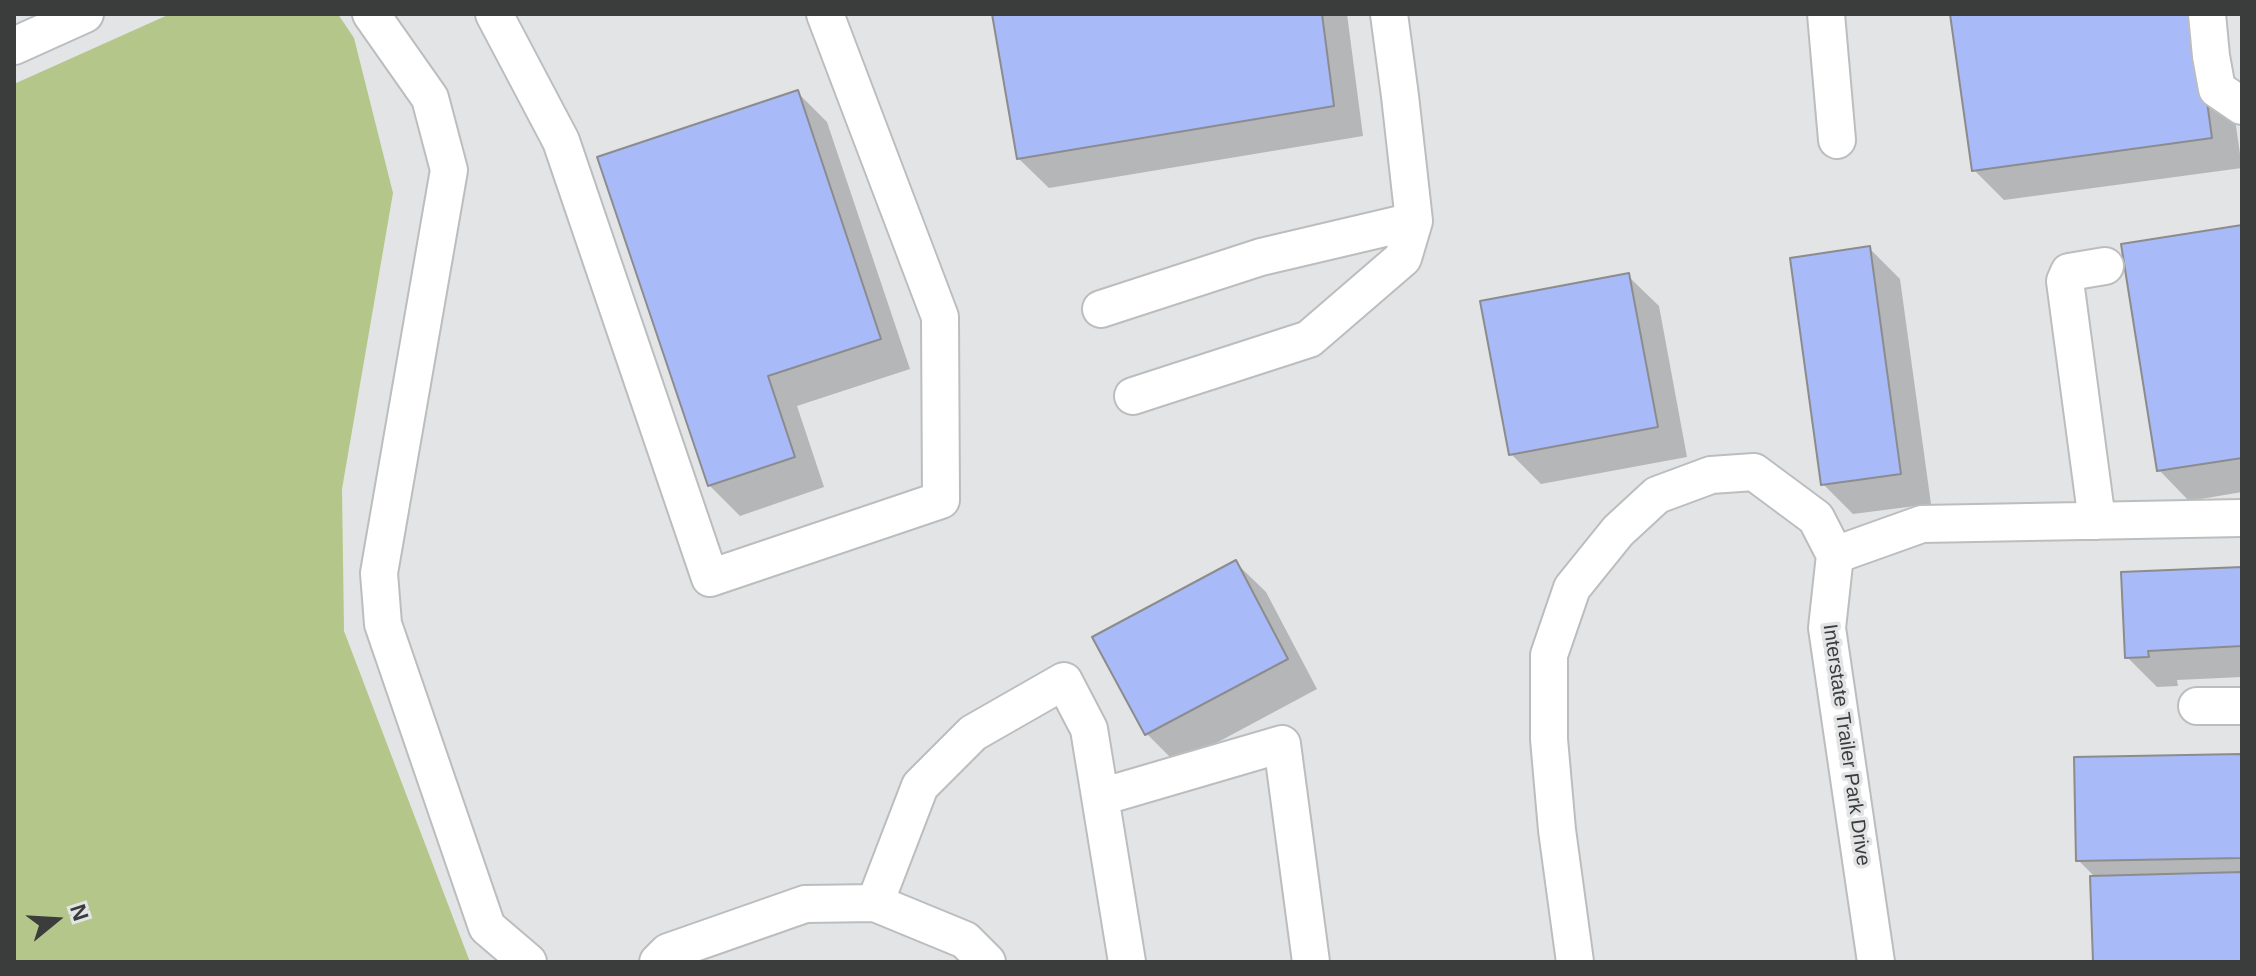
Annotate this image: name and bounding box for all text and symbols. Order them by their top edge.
street label: Interstate Trailer Park Drive [1817,623,1875,867]
north arrow [16,880,96,960]
text: N [65,901,94,924]

